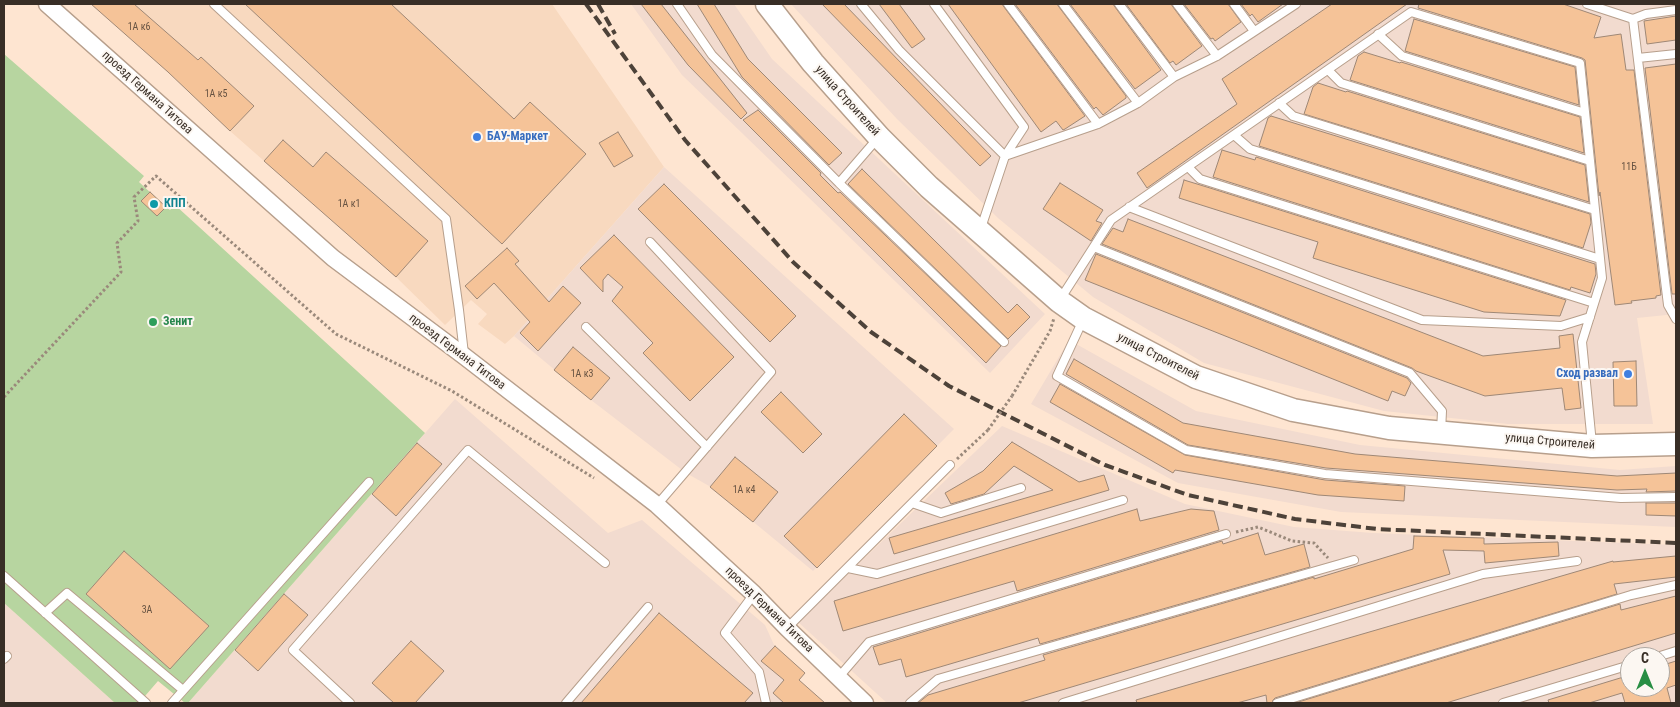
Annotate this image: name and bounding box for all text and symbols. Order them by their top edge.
house number: 1А к6 [128,21,150,33]
street label: проезд Германа Титова [99,48,195,138]
street label: улица Строителей [812,63,882,139]
house number: 1А к5 [205,88,227,100]
place label: БАУ-Маркет [487,130,548,144]
marker: БАУ-Маркет [471,131,483,143]
house number: 11Б [1621,161,1637,173]
place label: КПП [164,197,186,211]
marker: КПП [148,198,160,210]
house number: 1А к1 [338,198,360,210]
street label: проезд Германа Титова [406,311,508,393]
place label: Зенит [163,315,193,329]
marker: Зенит [147,316,159,328]
street label: улица Строителей [1115,330,1201,384]
place label: Сход развал [1556,367,1618,381]
house number: 1А к3 [571,368,593,380]
marker: Сход развал [1622,368,1634,380]
street label: улица Строителей [1505,431,1595,453]
house number: 1А к4 [733,484,755,496]
street label: проезд Германа Титова [722,564,816,656]
house number: 3А [142,604,152,616]
north arrow [1620,647,1670,697]
text: С [1641,650,1649,666]

